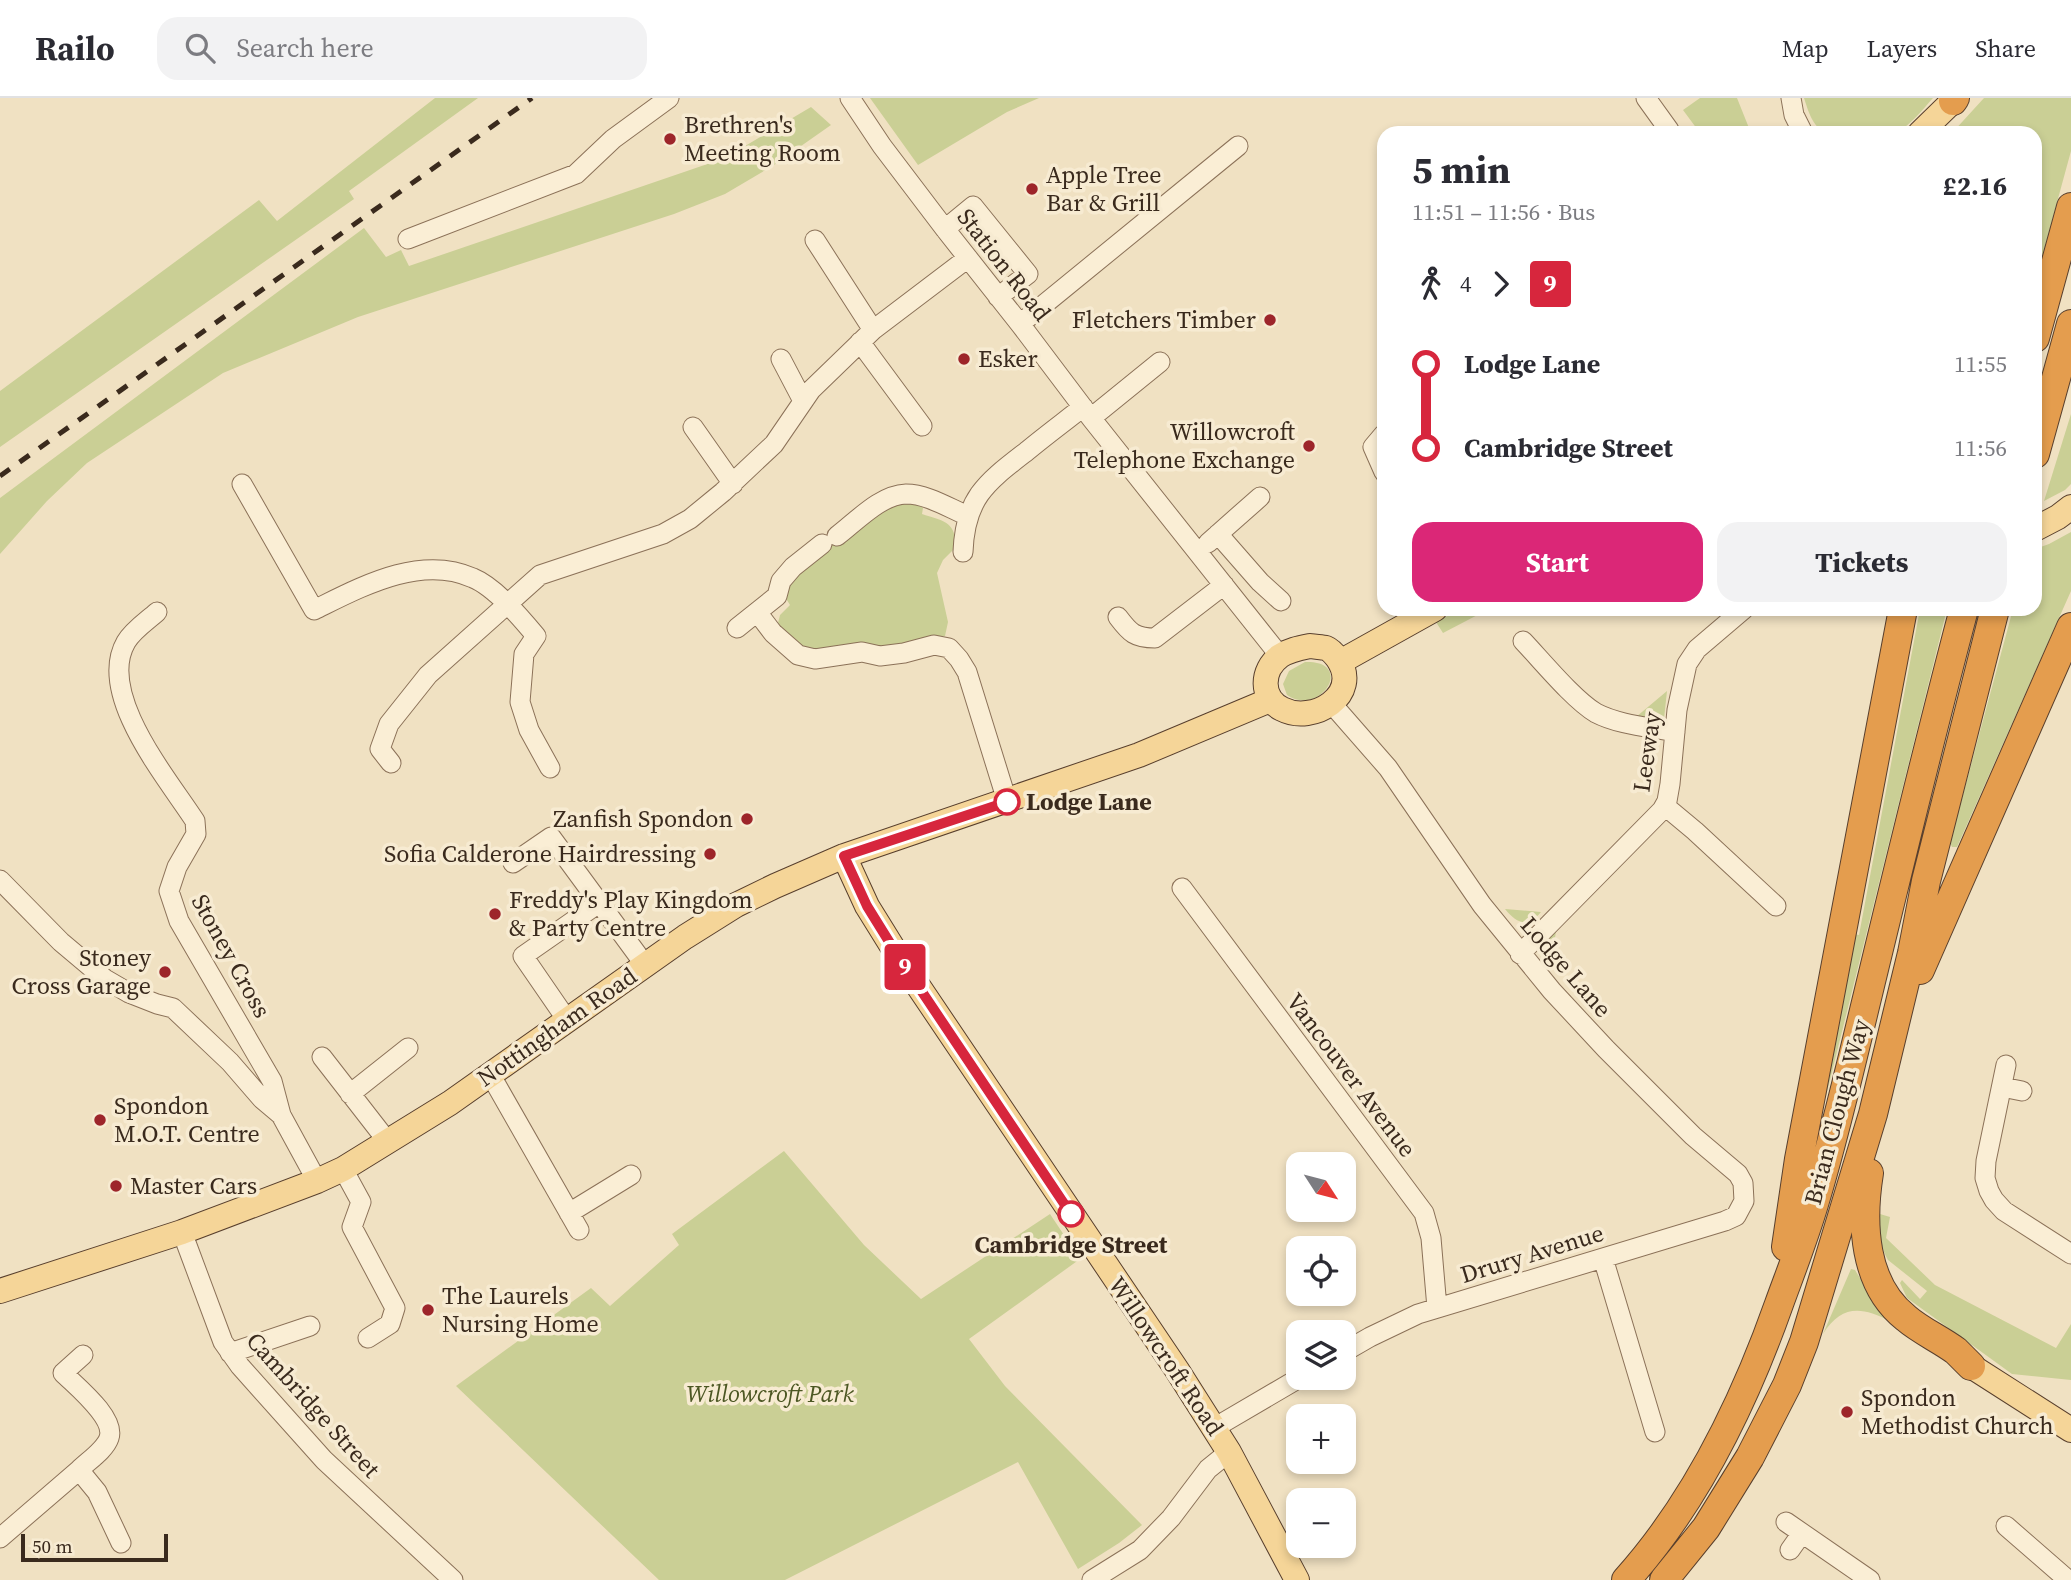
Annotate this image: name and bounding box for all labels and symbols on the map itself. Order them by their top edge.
place label: Brethren's Meeting Room [684,108,841,169]
marker: Brethren's Meeting Room [662,131,678,147]
place label: Apple Tree Bar & Grill [1046,158,1161,219]
marker: Apple Tree Bar & Grill [1024,181,1040,197]
street label: Station Road [950,201,1059,328]
place label: Fletchers Timber [1072,303,1256,336]
marker: Fletchers Timber [1262,312,1278,328]
place label: Esker [978,342,1038,375]
marker: Esker [956,351,972,367]
place label: Willowcroft Telephone Exchange [1074,415,1296,476]
marker: Willowcroft Telephone Exchange [1301,438,1317,454]
street label: Leeway [1625,709,1669,794]
place label: Lodge Lane [1026,785,1152,818]
marker: Lodge Lane [994,789,1020,815]
place label: Zanfish Spondon [553,802,733,835]
marker: Zanfish Spondon [739,811,755,827]
place label: Sofia Calderone Hairdressing [384,837,696,870]
marker: Sofia Calderone Hairdressing [702,846,718,862]
place label: Freddy's Play Kingdom & Party Centre [509,883,753,944]
street label: Stoney Cross [184,888,279,1023]
marker: Freddy's Play Kingdom & Party Centre [487,906,503,922]
street label: Lodge Lane [1513,909,1620,1024]
place label: Stoney Cross Garage [12,941,152,1002]
line badge: 9 [882,944,928,990]
street label: Nottingham Road [470,959,644,1094]
marker: Stoney Cross Garage [157,964,173,980]
street label: Vancouver Avenue [1279,986,1424,1163]
street label: Brian Clough Way [1796,1015,1877,1208]
place label: Spondon M.O.T. Centre [114,1089,260,1150]
marker: Spondon M.O.T. Centre [92,1112,108,1128]
north arrow [1286,1152,1356,1222]
place label: Master Cars [130,1169,257,1202]
marker: Master Cars [108,1178,124,1194]
marker: Cambridge Street [1058,1201,1084,1227]
street label: Drury Avenue [1456,1216,1608,1291]
place label: Cambridge Street [975,1228,1168,1261]
street label: Willowcroft Road [1101,1270,1232,1442]
place label: The Laurels Nursing Home [442,1279,599,1340]
marker: The Laurels Nursing Home [420,1302,436,1318]
street label: Cambridge Street [239,1325,388,1485]
park label: Willowcroft Park [686,1377,854,1410]
place label: Spondon Methodist Church [1861,1381,2054,1442]
marker: Spondon Methodist Church [1839,1404,1855,1420]
scale bar [21,1531,168,1563]

